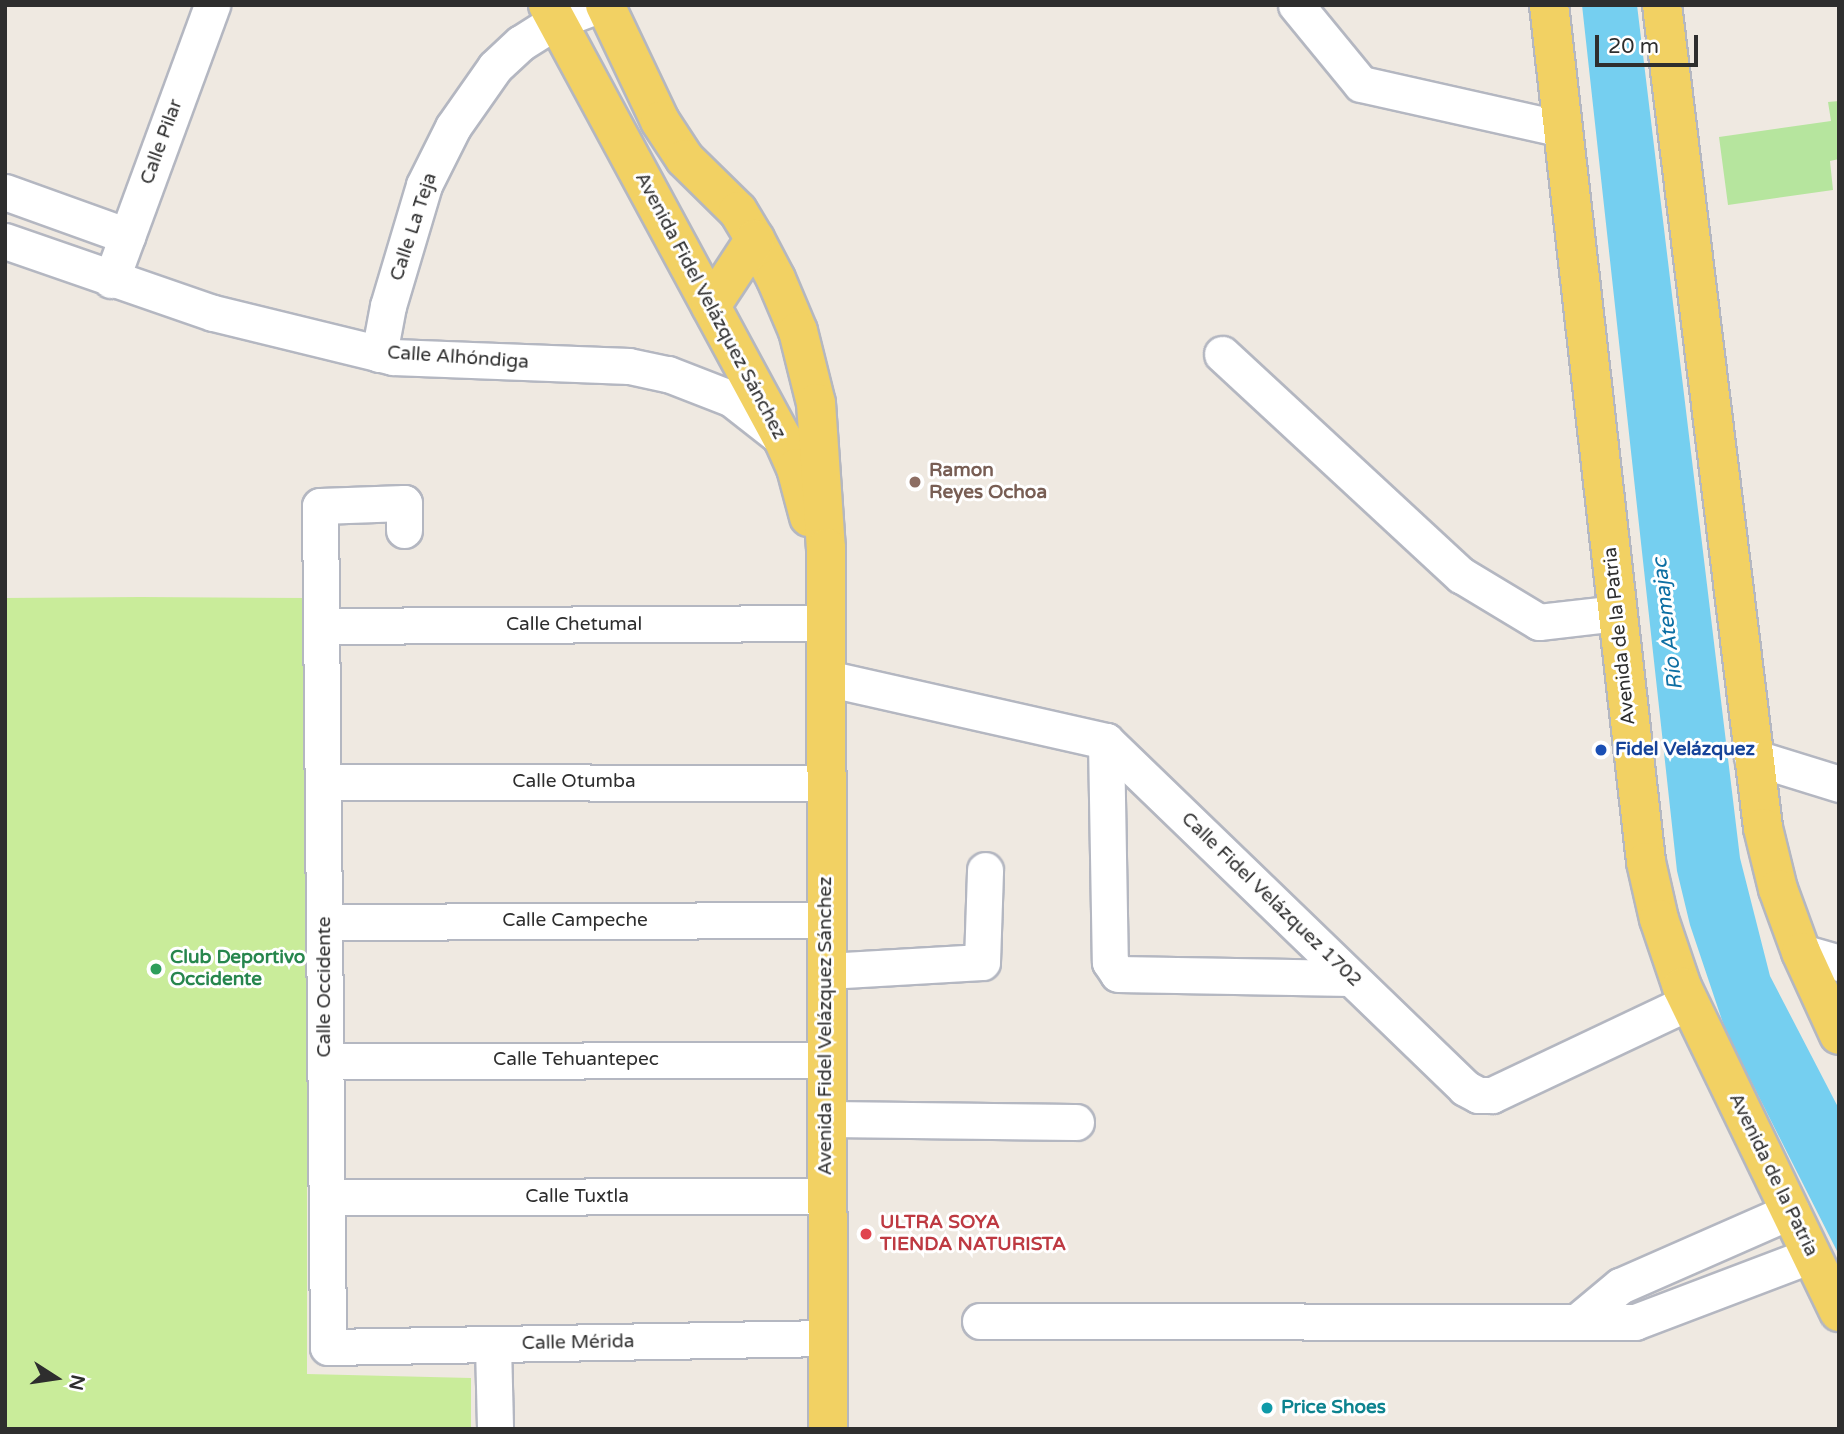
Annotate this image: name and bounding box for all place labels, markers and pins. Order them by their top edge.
place label: Ramon Reyes Ochoa [929,460,1047,504]
marker: Ramon Reyes Ochoa [907,474,923,490]
place label: Fidel Velázquez [1615,739,1755,761]
marker: Fidel Velázquez [1593,742,1609,758]
place label: Club Deportivo Occidente [170,947,305,991]
marker: Club Deportivo Occidente [148,961,164,977]
place label: ULTRA SOYA TIENDA NATURISTA [880,1212,1066,1256]
marker: ULTRA SOYA TIENDA NATURISTA [858,1226,874,1242]
place label: Price Shoes [1281,1397,1386,1419]
marker: Price Shoes [1259,1400,1275,1416]

